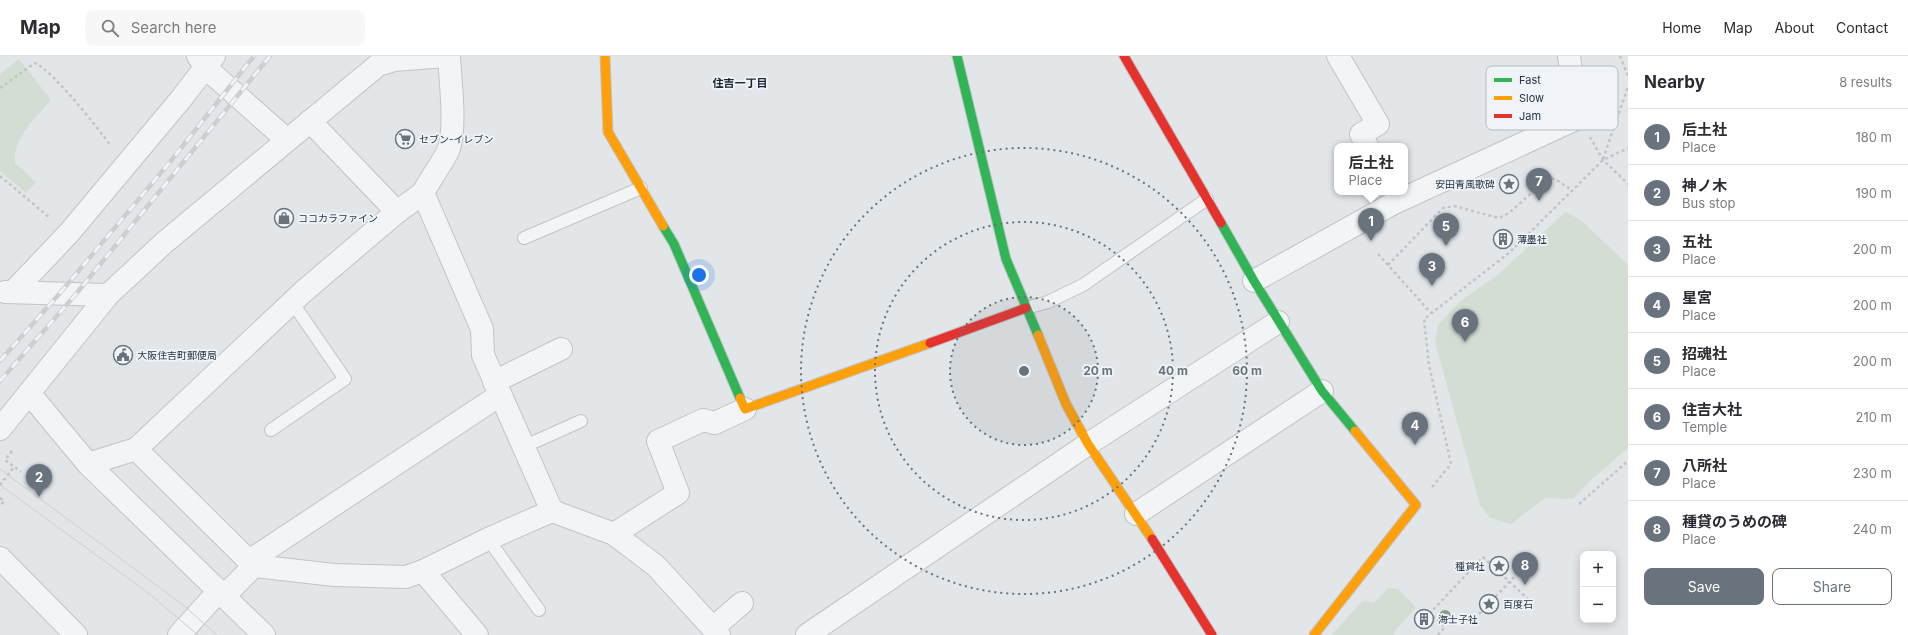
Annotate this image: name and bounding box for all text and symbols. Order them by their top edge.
search box [85,10,365,46]
text: Map [20,16,61,39]
icon: search [99,17,121,39]
text: Search here [131,18,216,37]
text: Home [1662,19,1701,36]
text: Map [1723,19,1753,36]
text: About [1775,19,1814,36]
text: Contact [1836,19,1888,36]
legend [1486,66,1618,130]
text: Nearby [1644,72,1705,92]
text: Fast [1519,73,1541,87]
text: 8 results [1839,74,1892,90]
district label: 住吉一丁目 [713,76,768,90]
text: Slow [1519,91,1544,105]
text: Jam [1519,109,1541,123]
text: 后土社 [1682,120,1727,139]
supermarket icon: セブン-イレブン [394,128,416,150]
text: 1 [1654,129,1660,145]
text: 180 m [1855,129,1892,145]
place label: セブン-イレブン [419,133,494,145]
text: Place [1682,139,1716,155]
popup [1334,143,1408,195]
text: 后土社 [1348,153,1394,172]
pin: 7 [1526,168,1552,201]
text: Place [1348,172,1382,188]
place icon: 安田青風歌碑 [1498,173,1520,195]
text: 神ノ木 [1682,176,1727,195]
place label: 安田青風歌碑 [1435,178,1495,190]
text: 2 [1653,185,1661,201]
text: 190 m [1855,185,1892,201]
text: Bus stop [1682,195,1735,211]
shop icon: ココカラファイン [273,207,295,229]
pin: 1 [1358,208,1384,241]
place label: ココカラファイン [298,212,378,224]
pin: 5 [1433,213,1459,246]
building icon: 薄墨社 [1492,228,1514,250]
text: 五社 [1682,232,1712,251]
place label: 薄墨社 [1517,233,1547,245]
text: 3 [1653,241,1661,257]
text: 200 m [1853,241,1892,257]
text: Place [1682,251,1716,267]
pin: 3 [1419,253,1445,286]
your location [689,265,709,285]
text: 星宮 [1682,288,1712,307]
text: 4 [1653,297,1661,313]
text: 200 m [1853,297,1892,313]
text: Place [1682,307,1716,323]
pin: 6 [1452,309,1478,342]
public building icon: 大阪住吉町郵便局 [112,344,134,366]
text: 招魂社 [1682,344,1727,363]
place label: 大阪住吉町郵便局 [137,349,217,361]
text: 5 [1653,353,1661,369]
text: 200 m [1853,353,1892,369]
text: 20 m [1083,363,1113,378]
text: 40 m [1158,363,1188,378]
text: 60 m [1232,363,1262,378]
text: Place [1682,363,1716,379]
centre of rings [1017,364,1031,378]
text: 住吉大社 [1682,400,1742,419]
text: 6 [1653,409,1661,425]
text: 210 m [1856,409,1892,425]
pin: 4 [1402,412,1428,445]
text: Temple [1682,419,1727,435]
text: 八所社 [1682,456,1727,475]
pin: 2 [26,464,52,497]
text: 7 [1653,465,1661,481]
text: 230 m [1853,465,1892,481]
text: Place [1682,475,1716,491]
text: 種貸のうめの碑 [1682,512,1787,531]
text: 8 [1653,521,1661,537]
text: 240 m [1853,521,1892,537]
text: Place [1682,531,1716,547]
map controls [1580,551,1616,623]
button: + [1580,551,1616,587]
pin: 8 [1512,552,1538,585]
place icon: 種貸社 [1488,555,1510,577]
place label: 種貸社 [1455,560,1485,572]
button: Save [1644,568,1764,605]
button: Share [1772,568,1892,605]
button: − [1580,587,1616,623]
place icon: 百度石 [1478,593,1500,615]
place label: 百度石 [1503,598,1533,610]
building icon: 海士子社 [1413,608,1435,630]
place label: 海士子社 [1438,613,1478,625]

